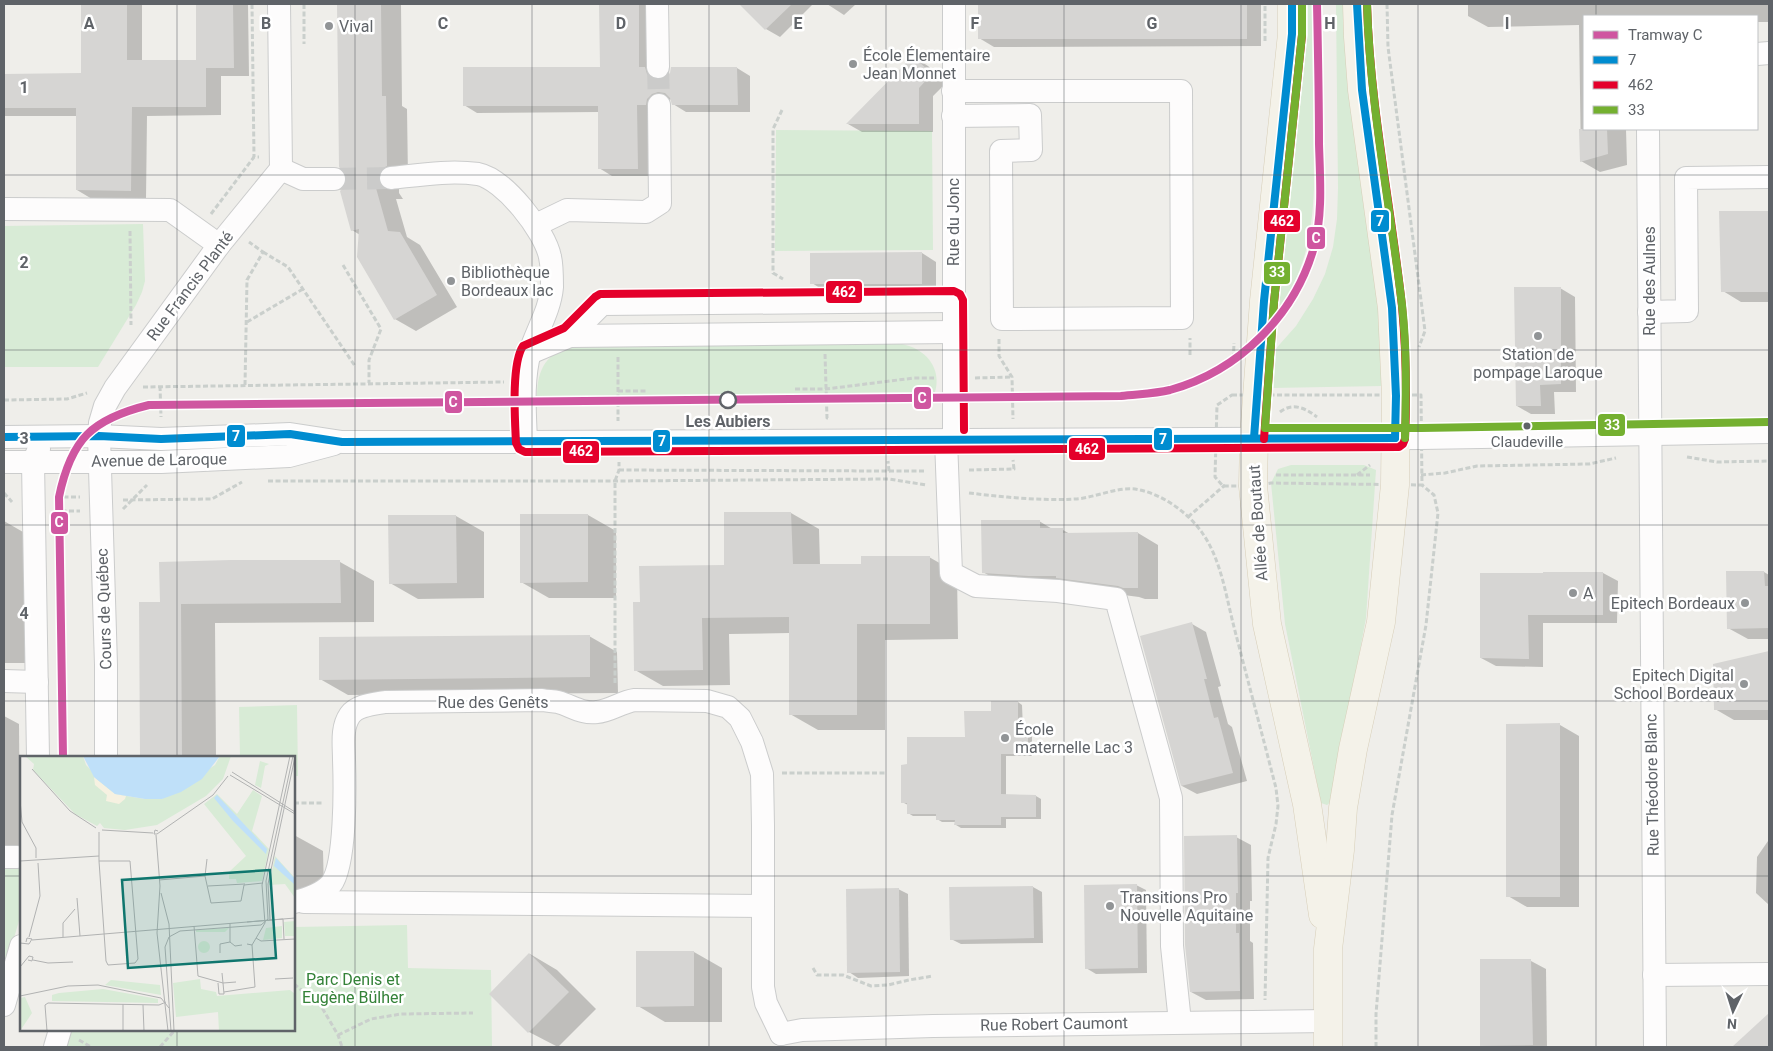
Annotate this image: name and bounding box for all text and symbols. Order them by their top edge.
text: A [84,14,95,33]
text: B [261,14,271,33]
text: C [438,14,448,33]
text: D [616,14,626,33]
text: E [794,14,803,33]
text: F [971,14,980,33]
text: G [1147,14,1158,33]
text: H [1324,14,1336,33]
text: I [1505,14,1509,33]
legend [1583,15,1758,130]
place label: Vival [339,17,373,36]
marker: Vival [323,20,335,32]
text: Tramway C [1628,26,1703,44]
place label: École Élementaire Jean Monnet [863,46,990,83]
text: 7 [1628,51,1636,69]
marker: École Élementaire Jean Monnet [847,58,859,70]
text: 462 [1628,76,1653,94]
text: 1 [19,78,29,97]
text: 33 [1628,101,1645,119]
street label: Rue du Jonc [944,178,963,266]
line badge: 462 [1263,209,1301,233]
line badge: 7 [1370,209,1390,233]
text: 462 [1270,213,1294,229]
text: 7 [1376,213,1384,229]
line badge: C [1306,226,1326,250]
street label: Rue des Aulnes [1640,226,1659,336]
street label: Rue Francis Planté [143,228,237,344]
text: C [1311,230,1321,246]
text: 2 [19,253,29,272]
line badge: 33 [1263,261,1291,285]
place label: Bibliothèque Bordeaux lac [461,263,553,300]
text: 33 [1269,264,1285,280]
marker: Bibliothèque Bordeaux lac [445,275,457,287]
line badge: 462 [825,280,863,304]
text: 462 [832,284,856,300]
marker: Station de pompage Laroque [1532,330,1544,342]
place label: Station de pompage Laroque [1473,345,1603,382]
line badge: C [913,386,932,410]
line badge: C [444,390,463,414]
text: C [917,390,927,406]
marker: Les Aubiers [719,391,737,409]
text: C [448,394,458,410]
place label: Les Aubiers [685,412,771,431]
line badge: 33 [1597,413,1626,437]
text: 33 [1604,417,1620,433]
marker: Claudeville [1522,421,1532,431]
line badge: 7 [226,424,246,448]
line badge: 7 [1153,427,1173,451]
text: 7 [232,428,240,444]
text: 3 [19,429,29,448]
line badge: 7 [652,429,671,453]
text: 7 [1159,431,1167,447]
text: 7 [658,433,666,449]
place label: Claudeville [1491,433,1563,451]
line badge: 462 [1068,437,1106,461]
line badge: 462 [562,440,600,464]
text: 462 [1075,441,1099,457]
text: 462 [569,443,593,459]
street label: Avenue de Laroque [91,449,227,471]
street label: Allée de Boutaut [1244,464,1272,582]
line badge: C [50,511,69,535]
text: C [54,514,64,530]
street label: Cours de Québec [92,548,116,670]
place label: A [1583,584,1594,603]
marker: A [1567,587,1579,599]
place label: Epitech Bordeaux [1611,594,1735,613]
marker: Epitech Bordeaux [1739,597,1751,609]
text: 4 [19,604,29,623]
place label: Epitech Digital School Bordeaux [1614,666,1734,703]
marker: Epitech Digital School Bordeaux [1738,678,1750,690]
street label: Rue des Genêts [437,693,549,712]
street label: Rue Théodore Blanc [1641,714,1663,856]
place label: École maternelle Lac 3 [1015,720,1133,757]
marker: École maternelle Lac 3 [999,732,1011,744]
inset map [20,756,295,1031]
place label: Transitions Pro Nouvelle Aquitaine [1120,888,1253,925]
marker: Transitions Pro Nouvelle Aquitaine [1104,900,1116,912]
park label: Parc Denis et Eugène Bülher [302,970,405,1007]
north arrow [1708,986,1758,1036]
street label: Rue Robert Caumont [980,1013,1128,1035]
text: N [1727,1016,1738,1032]

